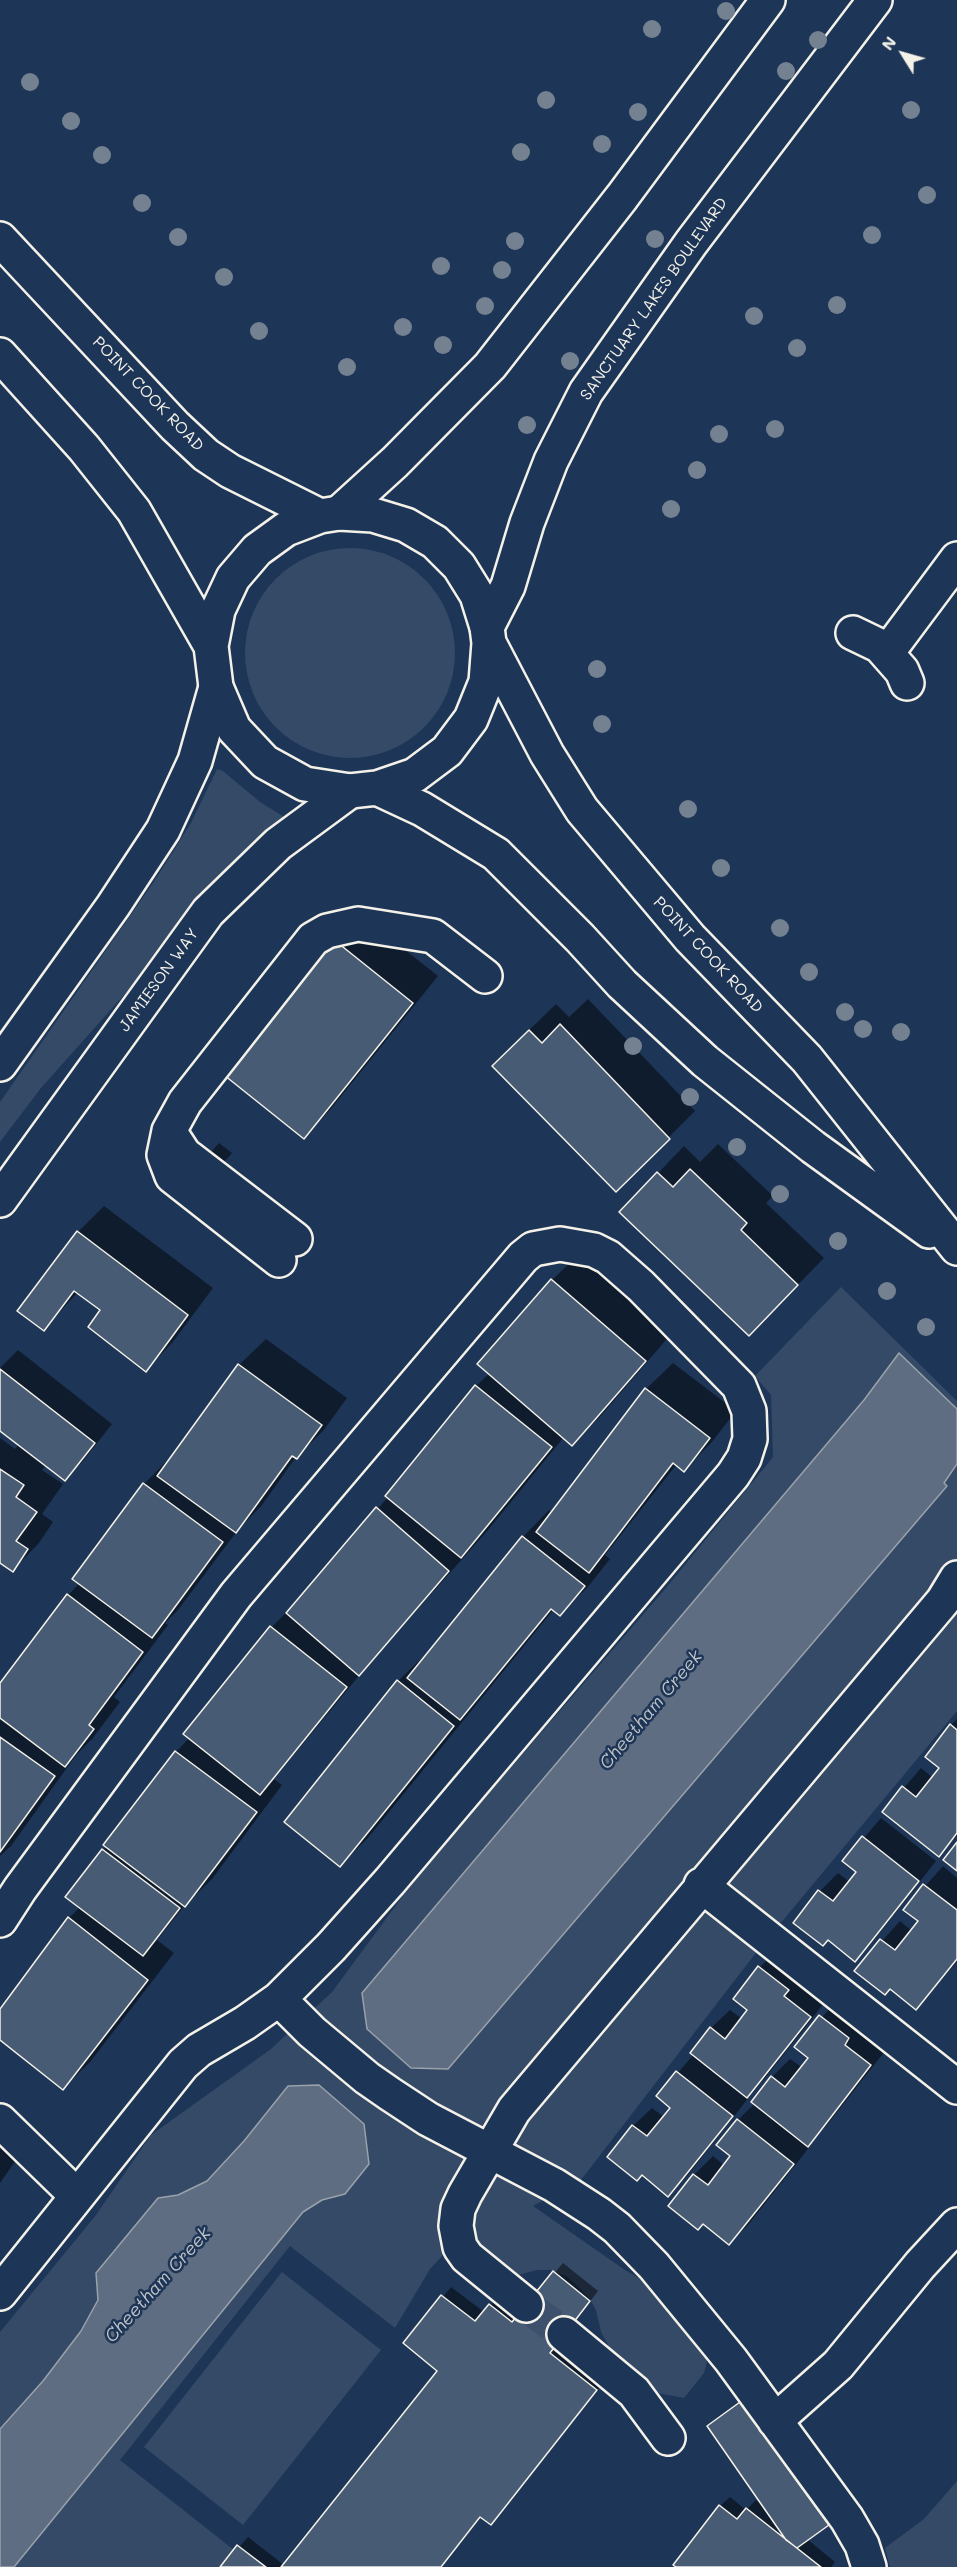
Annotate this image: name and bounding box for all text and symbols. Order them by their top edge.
north arrow [873,24,933,84]
text: N [876,32,900,54]
street label: SANCTUARY LAKES BOULEVARD [576,194,732,404]
street label: POINT COOK ROAD [88,333,208,455]
street label: POINT COOK ROAD [649,893,767,1017]
street label: JAMIESON WAY [115,925,203,1035]
water label: Cheetham Creek [595,1646,707,1774]
water label: Cheetham Creek [100,2223,216,2347]

